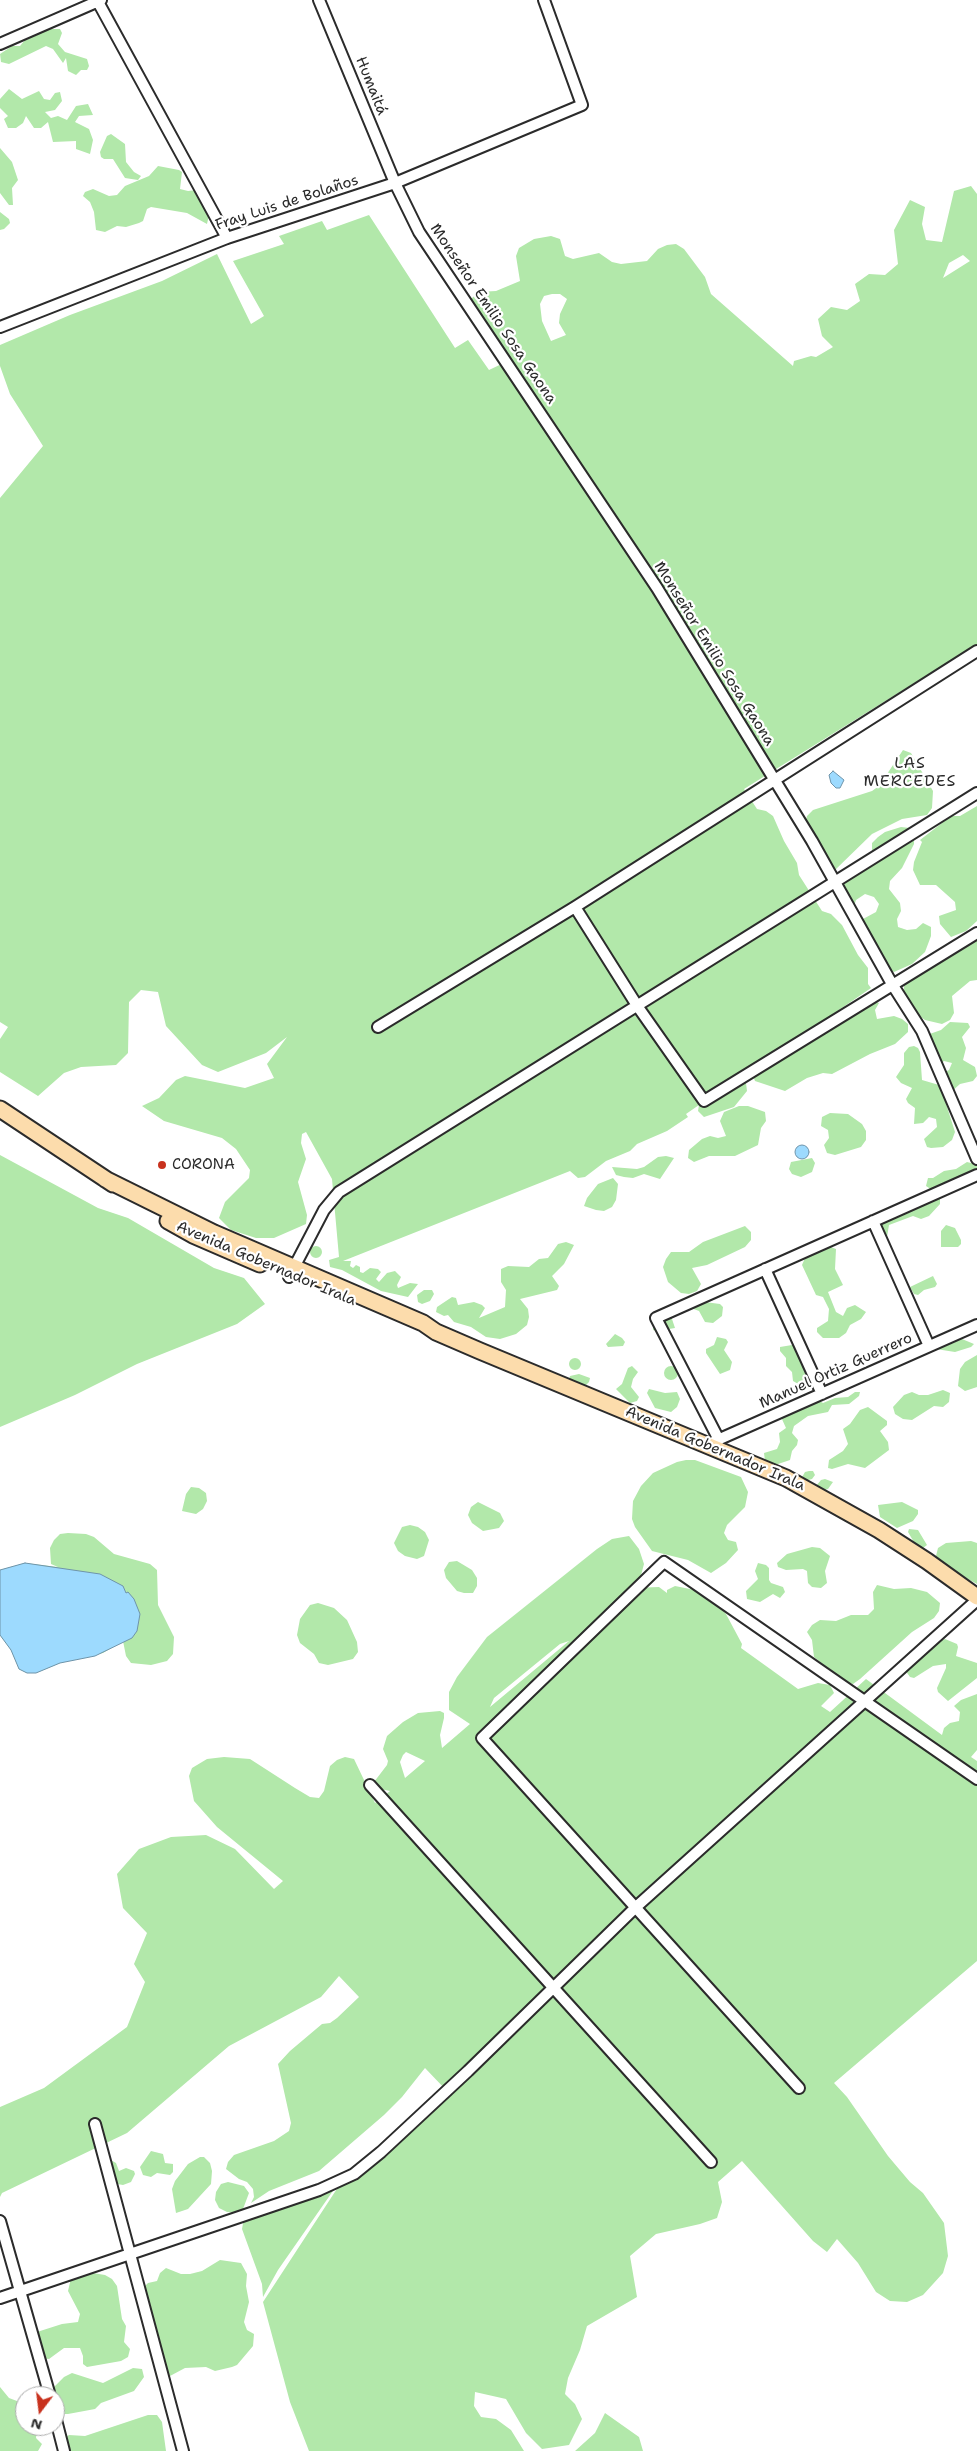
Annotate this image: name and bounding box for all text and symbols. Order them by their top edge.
street label: Humaitá [351,54,391,118]
street label: Fray Luis de Bolaños [213,171,361,235]
street label: Monseñor Emilio Sosa Gaona [426,220,560,408]
street label: Monseñor Emilio Sosa Gaona [650,559,778,749]
district label: LAS MERCEDES [863,754,957,792]
place label: CORONA [172,1156,235,1174]
marker: CORONA [156,1159,168,1171]
street label: Avenida Gobernador Irala [173,1218,359,1310]
street label: Manuel Ortiz Guerrero [757,1329,915,1413]
street label: Avenida Gobernador Irala [622,1403,808,1495]
north arrow [15,2386,65,2436]
text: N [29,2414,44,2435]

